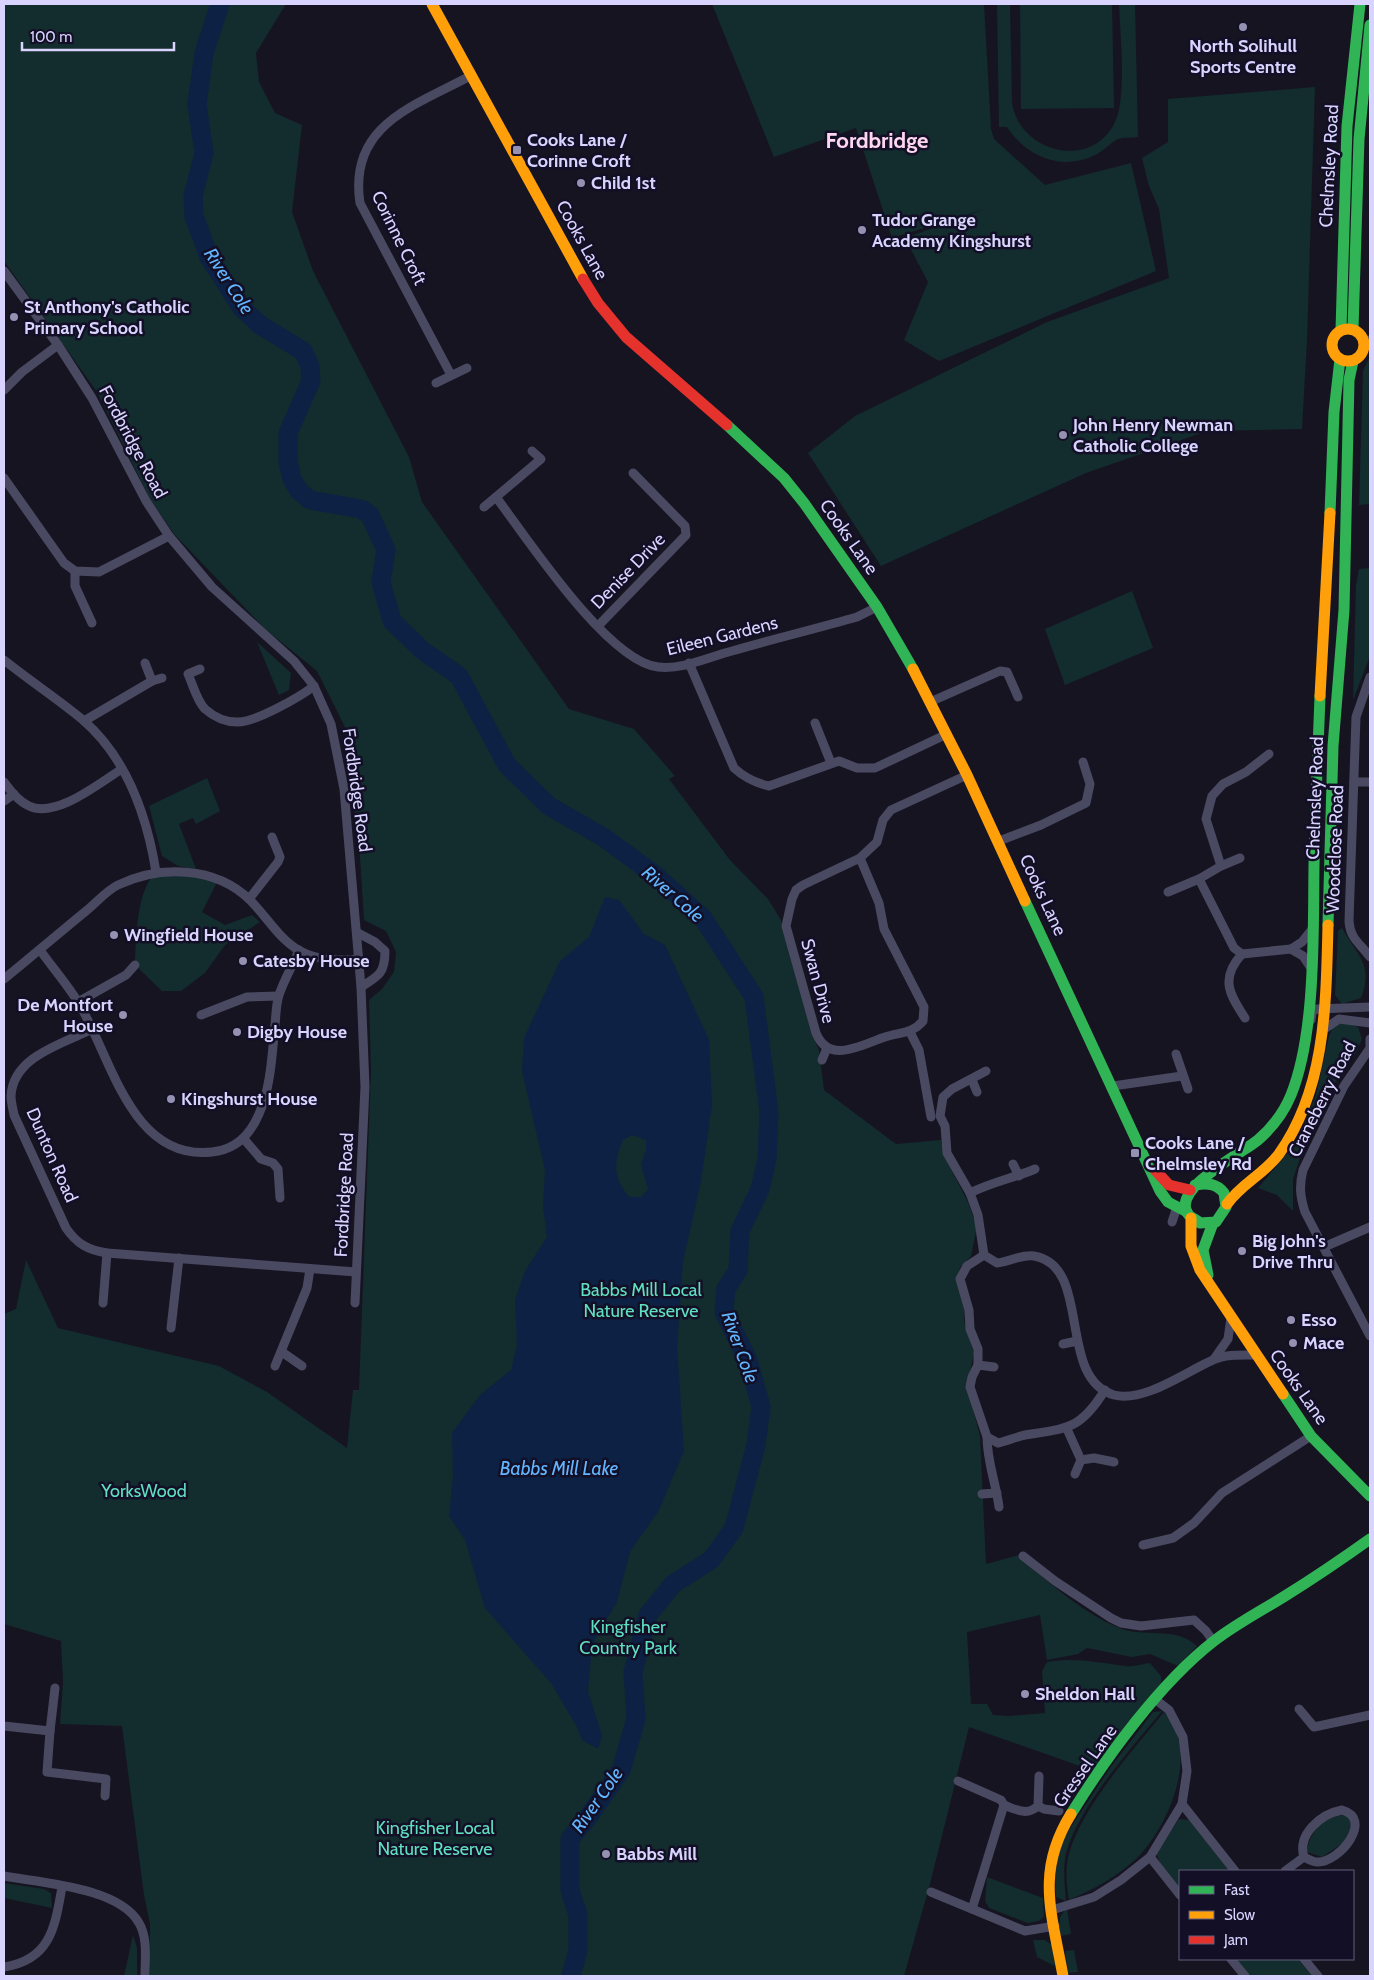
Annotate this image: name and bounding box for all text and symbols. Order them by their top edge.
scale bar [22,20,175,52]
marker: North Solihull Sports Centre [1237,21,1249,33]
text: 100 m [30,28,72,46]
place label: North Solihull Sports Centre [1189,35,1297,78]
street label: Chelmsley Road [1315,104,1343,228]
district label: Fordbridge [826,127,928,154]
place label: Cooks Lane / Corinne Croft [527,129,631,172]
marker: Cooks Lane / Corinne Croft [511,144,523,156]
place label: Child 1st [591,172,656,194]
marker: Child 1st [575,177,587,189]
street label: Corinne Croft [367,187,431,289]
street label: Cooks Lane [551,197,613,283]
place label: Tudor Grange Academy Kingshurst [872,209,1031,252]
marker: Tudor Grange Academy Kingshurst [856,224,868,236]
water label: River Cole [199,243,259,319]
place label: St Anthony's Catholic Primary School [24,296,189,339]
marker: St Anthony's Catholic Primary School [8,311,20,323]
street label: Fordbridge Road [94,382,172,502]
place label: John Henry Newman Catholic College [1072,414,1233,457]
marker: John Henry Newman Catholic College [1057,429,1069,441]
street label: Cooks Lane [815,495,883,579]
street label: Denise Drive [586,528,670,614]
street label: Eileen Gardens [664,612,780,660]
street label: Fordbridge Road [337,727,377,853]
street label: Chelmsley Road [1302,736,1328,860]
street label: Woodclose Road [1322,785,1348,913]
street label: Cooks Lane [1015,851,1071,939]
water label: River Cole [637,861,709,927]
place label: Wingfield House [124,924,253,946]
marker: Wingfield House [108,929,120,941]
street label: Swan Drive [796,936,840,1026]
place label: Catesby House [253,950,370,972]
marker: Catesby House [237,955,249,967]
place label: De Montfort House [17,994,113,1037]
marker: De Montfort House [117,1009,129,1021]
place label: Digby House [247,1021,347,1043]
marker: Digby House [231,1026,243,1038]
street label: Craneberry Road [1283,1037,1361,1161]
place label: Kingshurst House [181,1088,317,1110]
marker: Kingshurst House [165,1093,177,1105]
street label: Dunton Road [21,1104,83,1206]
street label: Fordbridge Road [330,1132,358,1258]
place label: Cooks Lane / Chelmsley Rd [1145,1132,1252,1175]
marker: Cooks Lane / Chelmsley Rd [1129,1147,1141,1159]
place label: Big John's Drive Thru [1252,1230,1333,1273]
marker: Big John's Drive Thru [1236,1245,1248,1257]
park label: Babbs Mill Local Nature Reserve [580,1279,702,1322]
water label: River Cole [716,1308,764,1386]
place label: Esso [1301,1309,1337,1331]
marker: Esso [1285,1314,1297,1326]
place label: Mace [1303,1332,1344,1354]
marker: Mace [1287,1337,1299,1349]
street label: Cooks Lane [1265,1345,1333,1429]
water label: Babbs Mill Lake [500,1457,619,1480]
park label: YorksWood [100,1480,187,1502]
park label: Kingfisher Country Park [579,1616,678,1659]
place label: Sheldon Hall [1035,1683,1135,1705]
marker: Sheldon Hall [1019,1688,1031,1700]
street label: Gressel Lane [1048,1720,1122,1812]
water label: River Cole [566,1763,628,1837]
park label: Kingfisher Local Nature Reserve [375,1817,495,1860]
place label: Babbs Mill [616,1843,697,1865]
marker: Babbs Mill [600,1848,612,1860]
legend [1179,1870,1354,1960]
text: Fast [1224,1881,1249,1899]
text: Slow [1224,1906,1255,1924]
text: Jam [1223,1931,1248,1949]

